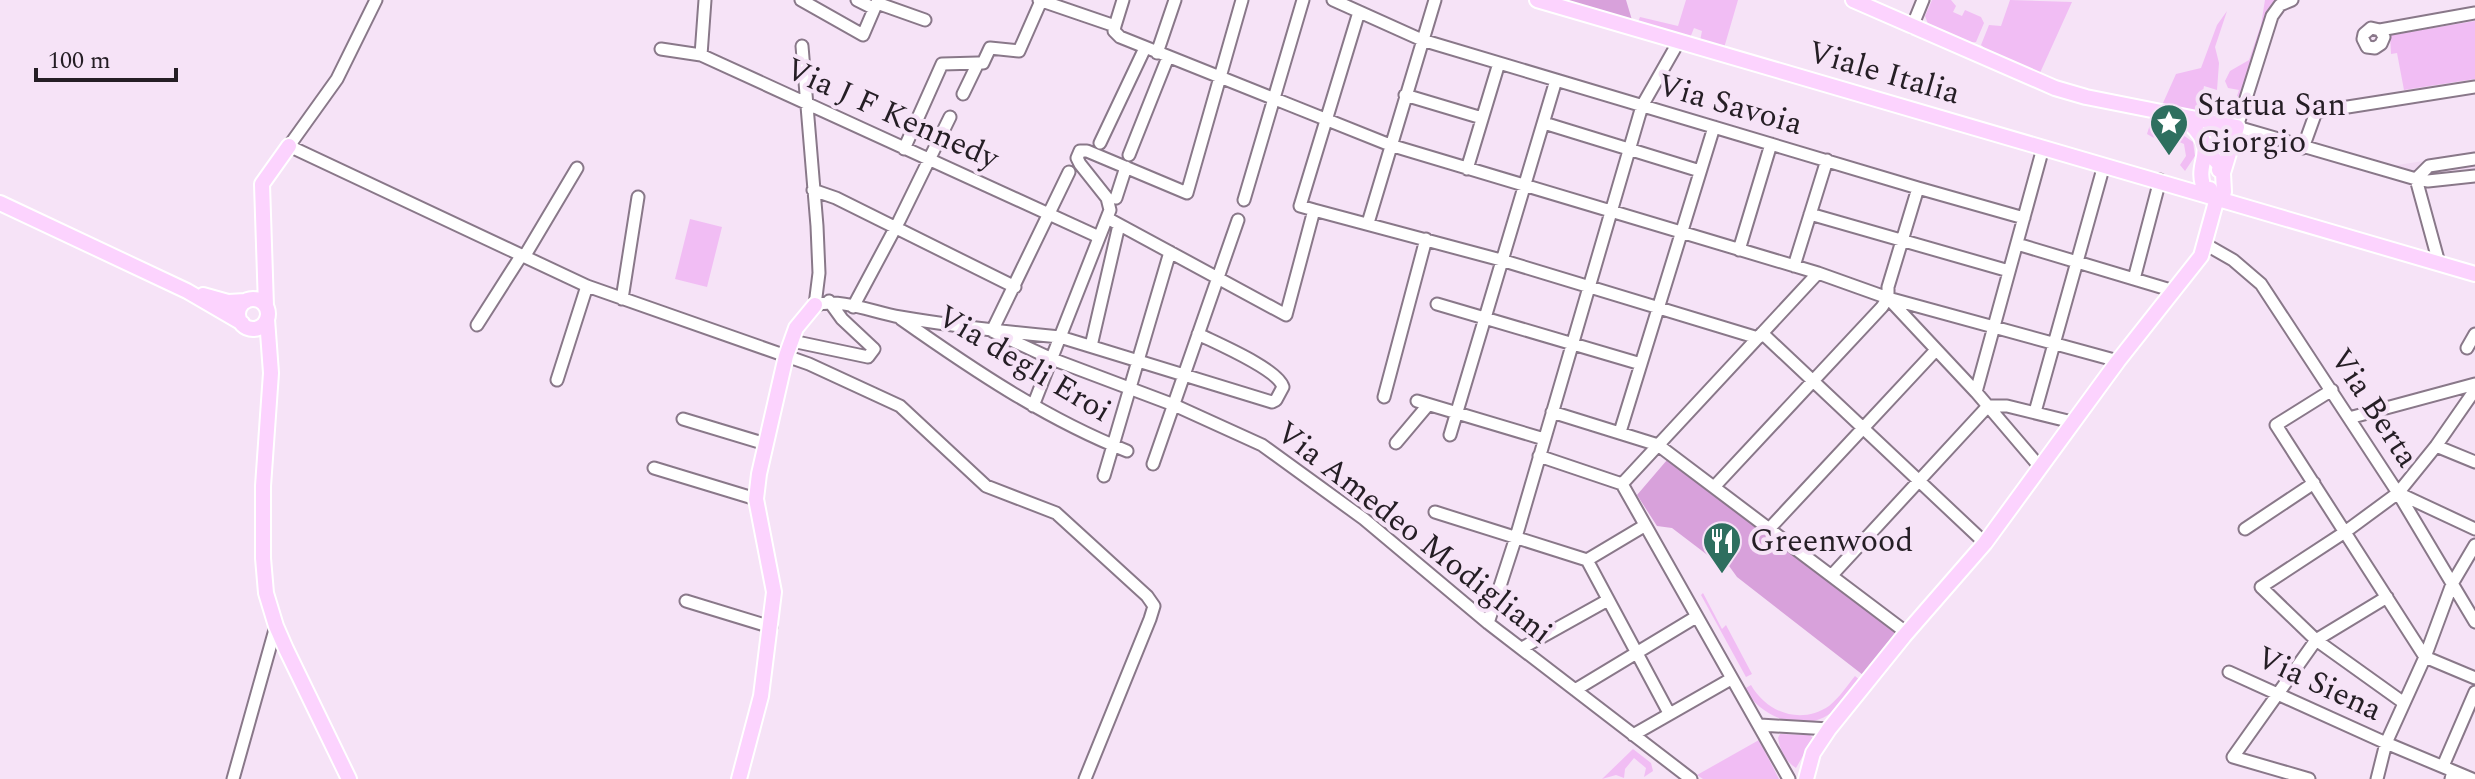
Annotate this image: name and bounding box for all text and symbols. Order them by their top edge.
street label: Viale Italia [1802,28,1966,118]
scale bar [36,32,176,82]
text: 100 m [48,43,111,79]
street label: Via J F Kennedy [777,45,1008,184]
street label: Via Savoia [1652,61,1809,149]
place label: Statua San Giorgio [2197,81,2346,167]
place icon: Statua San Giorgio [2148,102,2190,157]
street label: Via degli Eroi [927,292,1121,436]
street label: Via Berta [2317,339,2431,478]
street label: Via Amedeo Modigliani [1265,409,1563,657]
place label: Greenwood [1750,517,1913,566]
restaurant icon: Greenwood [1701,520,1743,575]
street label: Via Siena [2248,633,2390,735]

